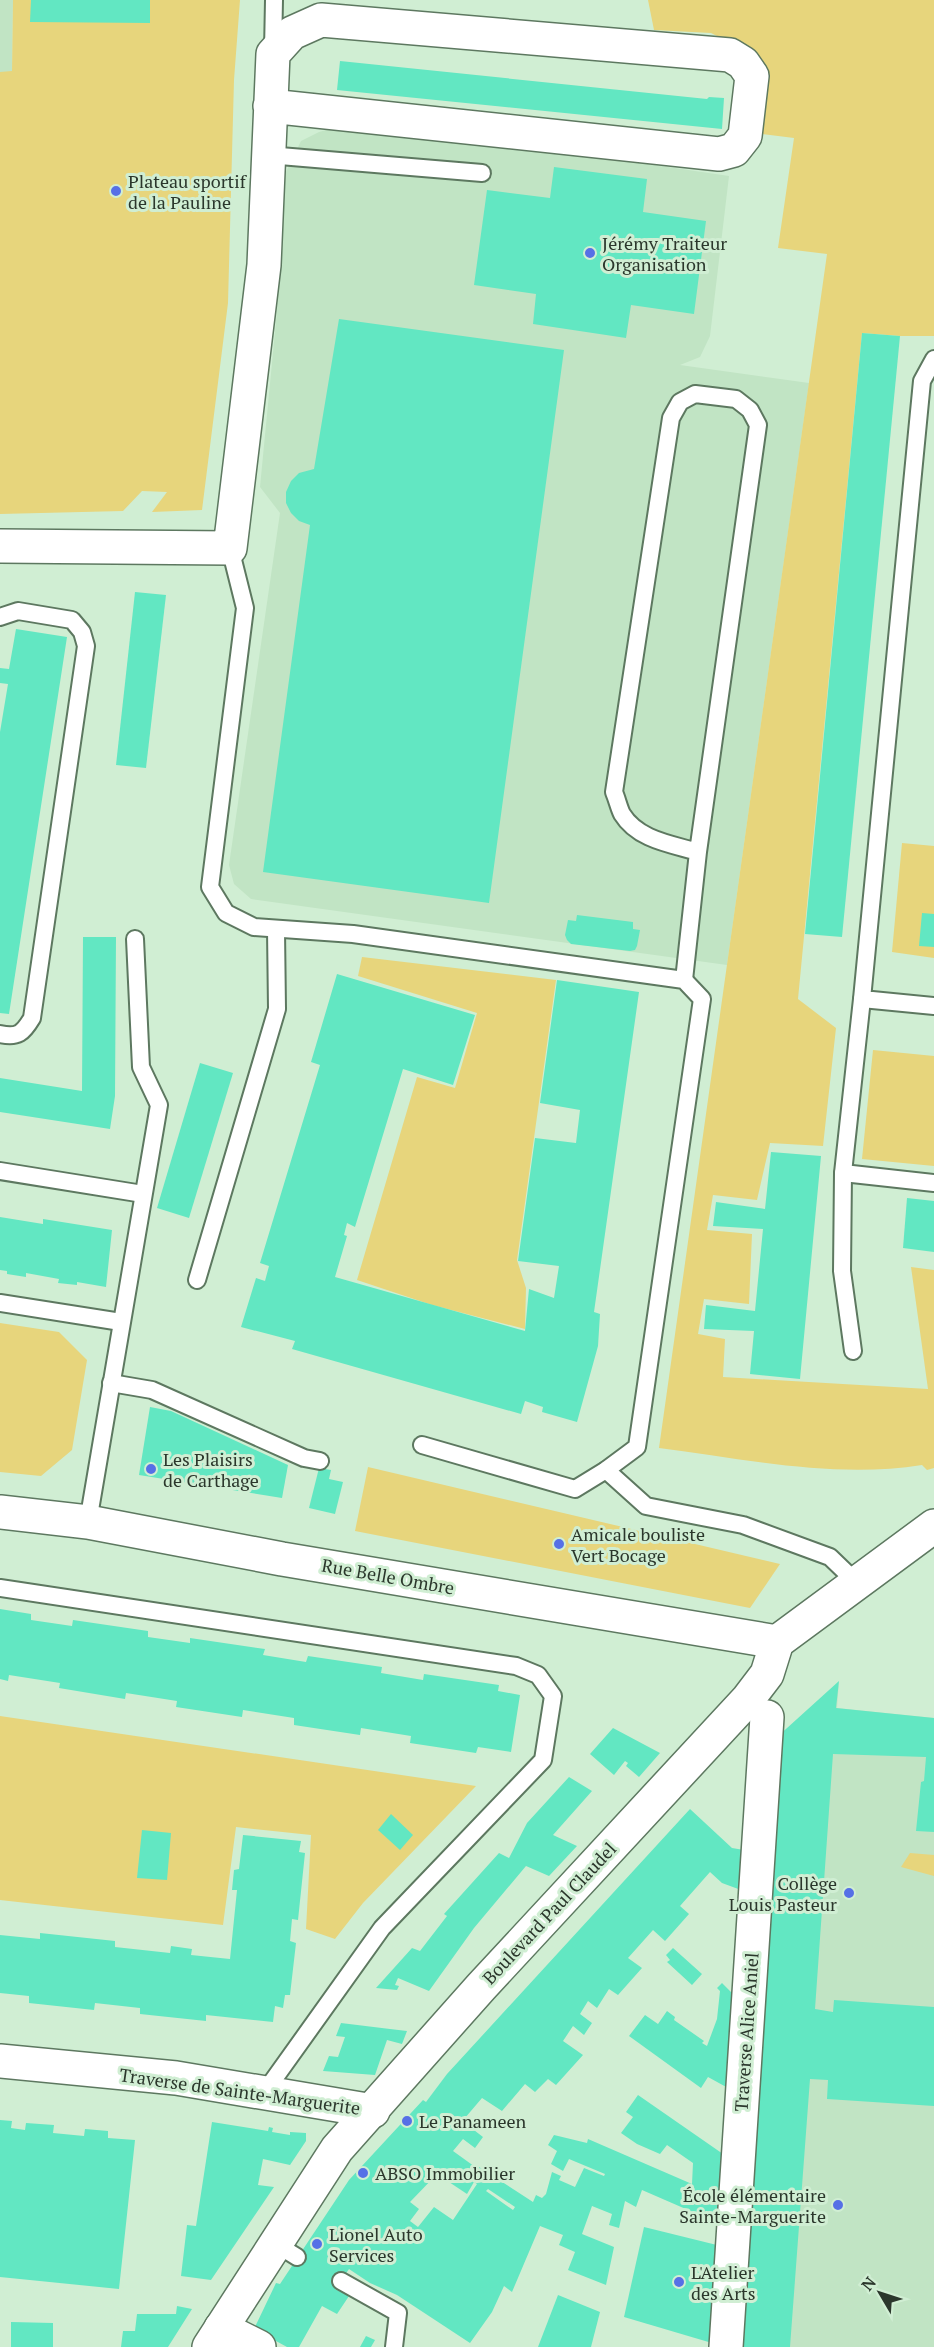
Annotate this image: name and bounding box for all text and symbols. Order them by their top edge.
place label: Plateau sportif de la Pauline [128,169,248,214]
marker: Plateau sportif de la Pauline [109,184,123,198]
place label: Jérémy Traiteur Organisation [602,231,727,276]
marker: Jérémy Traiteur Organisation [583,246,597,260]
place label: Les Plaisirs de Carthage [163,1447,259,1492]
marker: Les Plaisirs de Carthage [144,1462,158,1476]
place label: Amicale bouliste Vert Bocage [571,1522,705,1567]
marker: Amicale bouliste Vert Bocage [552,1537,566,1551]
street label: Rue Belle Ombre [320,1553,456,1599]
street label: Boulevard Paul Claudel [477,1837,621,1989]
place label: Collège Louis Pasteur [729,1871,837,1916]
marker: Collège Louis Pasteur [842,1886,856,1900]
street label: Traverse Alice Aniel [728,1952,764,2112]
street label: Traverse de Sainte-Marguerite [118,2062,362,2120]
place label: Le Panameen [419,2109,527,2133]
marker: Le Panameen [400,2114,414,2128]
place label: ABSO Immobilier [375,2161,515,2185]
marker: ABSO Immobilier [356,2166,370,2180]
place label: École élémentaire Sainte-Marguerite [679,2183,826,2228]
marker: École élémentaire Sainte-Marguerite [831,2198,845,2212]
place label: Lionel Auto Services [329,2222,423,2267]
marker: Lionel Auto Services [310,2237,324,2251]
place label: L'Atelier des Arts [691,2260,756,2305]
north arrow [850,2263,910,2323]
text: N [856,2272,881,2295]
marker: L'Atelier des Arts [672,2275,686,2289]

